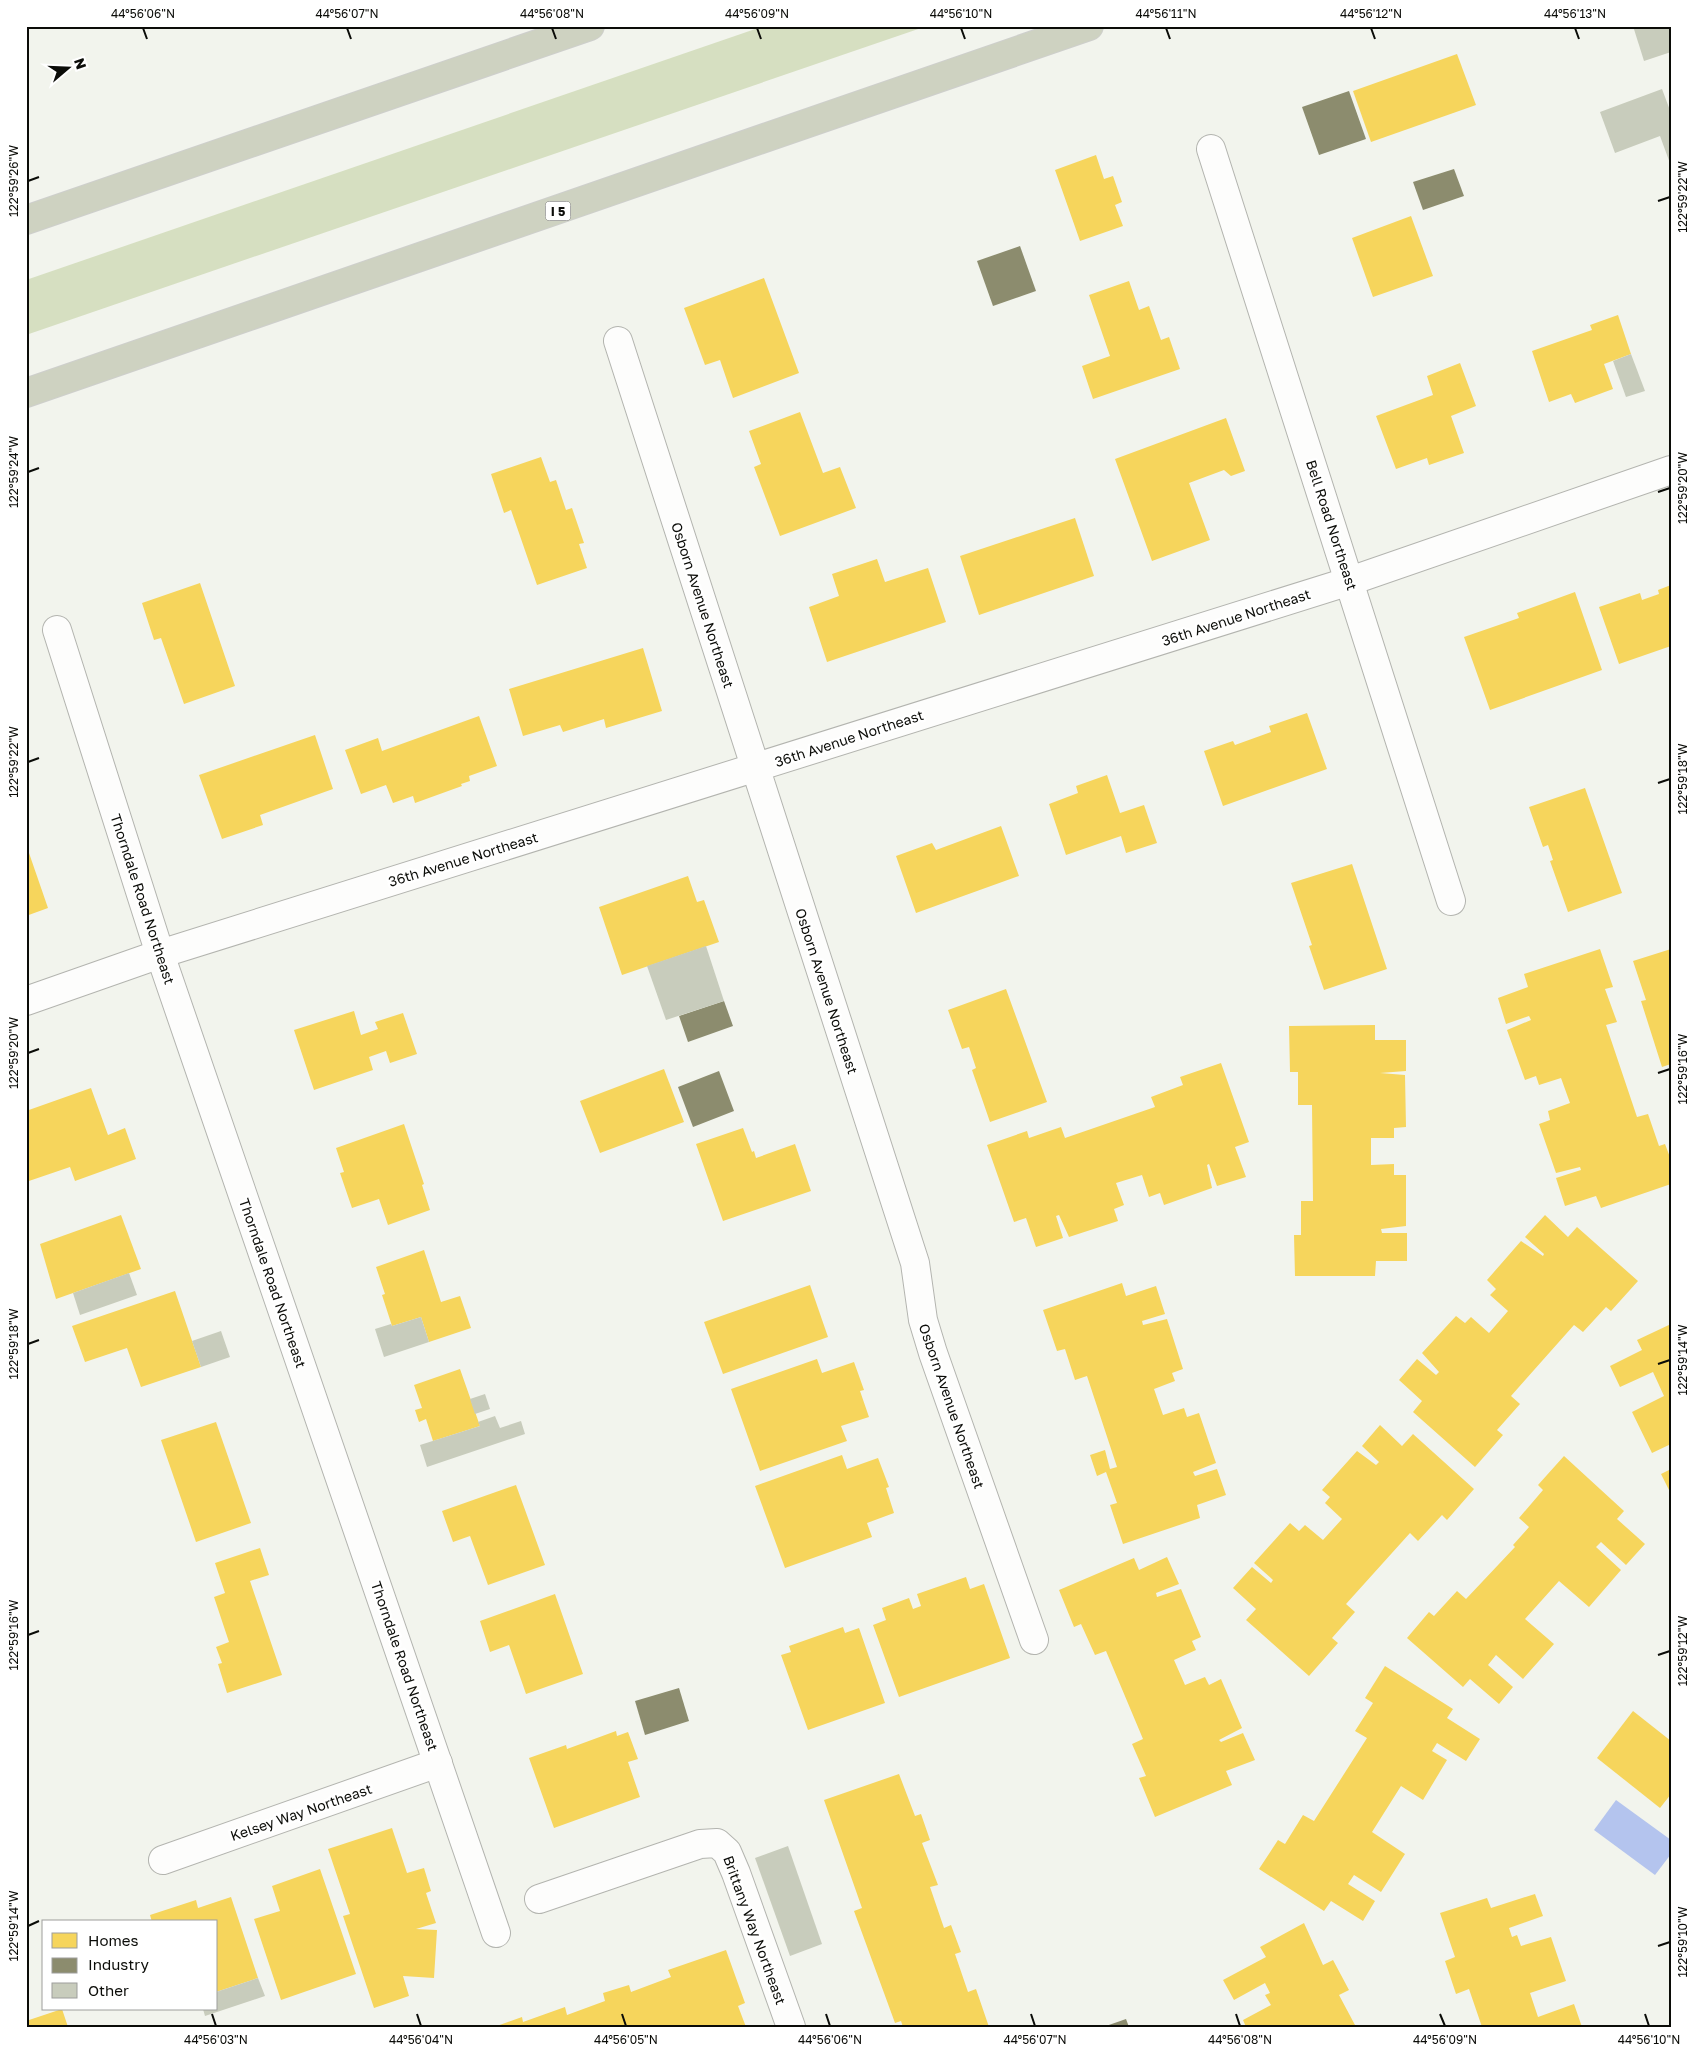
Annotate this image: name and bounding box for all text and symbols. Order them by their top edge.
text: 44°56'06"N [111,6,175,21]
text: 44°56'07"N [315,6,379,21]
text: 44°56'08"N [520,6,584,21]
text: 44°56'09"N [725,6,789,21]
text: 44°56'10"N [930,6,992,21]
text: 44°56'11"N [1135,6,1197,21]
text: 44°56'12"N [1340,6,1402,21]
text: 44°56'13"N [1544,6,1606,21]
north arrow [42,42,92,92]
text: N [71,56,91,71]
text: 122°59'26"W [6,145,21,217]
text: 122°59'22"W [1675,161,1690,233]
road number: I 5 [546,202,570,220]
text: 122°59'24"W [6,436,21,508]
text: 122°59'20"W [1675,451,1690,524]
street label: Bell Road Northeast [1303,458,1361,592]
street label: Osborn Avenue Northeast [668,520,738,690]
street label: 36th Avenue Northeast [1160,585,1312,649]
street label: 36th Avenue Northeast [773,706,925,770]
text: 122°59'22"W [6,726,21,798]
text: 122°59'18"W [1675,743,1690,814]
street label: Thorndale Road Northeast [107,812,179,986]
street label: 36th Avenue Northeast [386,828,540,890]
street label: Osborn Avenue Northeast [792,906,862,1076]
text: 122°59'20"W [6,1016,21,1089]
text: 122°59'16"W [1675,1033,1690,1104]
street label: Thorndale Road Northeast [236,1196,310,1370]
text: 122°59'18"W [6,1308,21,1379]
street label: Osborn Avenue Northeast [916,1321,988,1491]
text: 122°59'14"W [1675,1324,1690,1395]
street label: Thorndale Road Northeast [368,1579,442,1753]
text: 122°59'16"W [6,1599,21,1670]
text: 122°59'12"W [1675,1615,1690,1686]
street label: Kelsey Way Northeast [228,1780,374,1844]
street label: Brittany Way Northeast [720,1853,790,2007]
text: 122°59'14"W [6,1890,21,1961]
text: 122°59'10"W [1675,1906,1690,1977]
legend [42,1920,218,2010]
text: Homes [88,1931,138,1949]
text: Industry [88,1955,149,1973]
text: Other [88,1981,129,1999]
text: 44°56'03"N [184,2032,248,2047]
text: 44°56'04"N [389,2032,453,2047]
text: 44°56'05"N [594,2032,658,2047]
text: 44°56'06"N [798,2032,862,2047]
text: 44°56'07"N [1003,2032,1067,2047]
text: 44°56'08"N [1208,2032,1272,2047]
text: 44°56'09"N [1413,2032,1477,2047]
text: 44°56'10"N [1618,2032,1680,2047]

